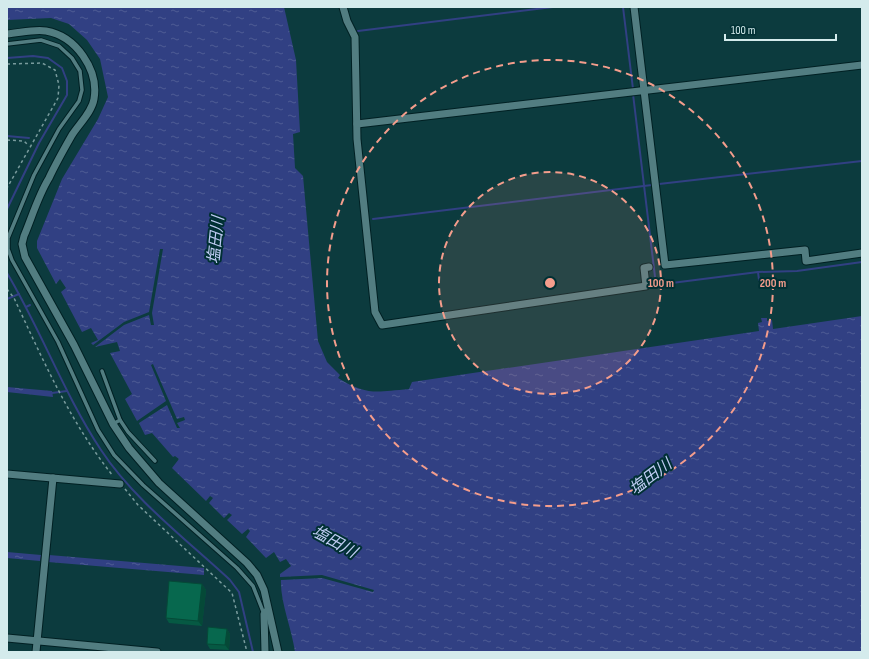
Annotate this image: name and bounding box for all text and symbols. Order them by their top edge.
scale bar [725,16,836,42]
text: 100 m [731,23,756,38]
water label: 塩田川 [205,213,229,265]
centre of rings [543,276,557,290]
text: 100 m [648,276,674,291]
text: 200 m [760,276,786,291]
water label: 塩田川 [626,454,677,499]
water label: 塩田川 [309,522,362,563]

